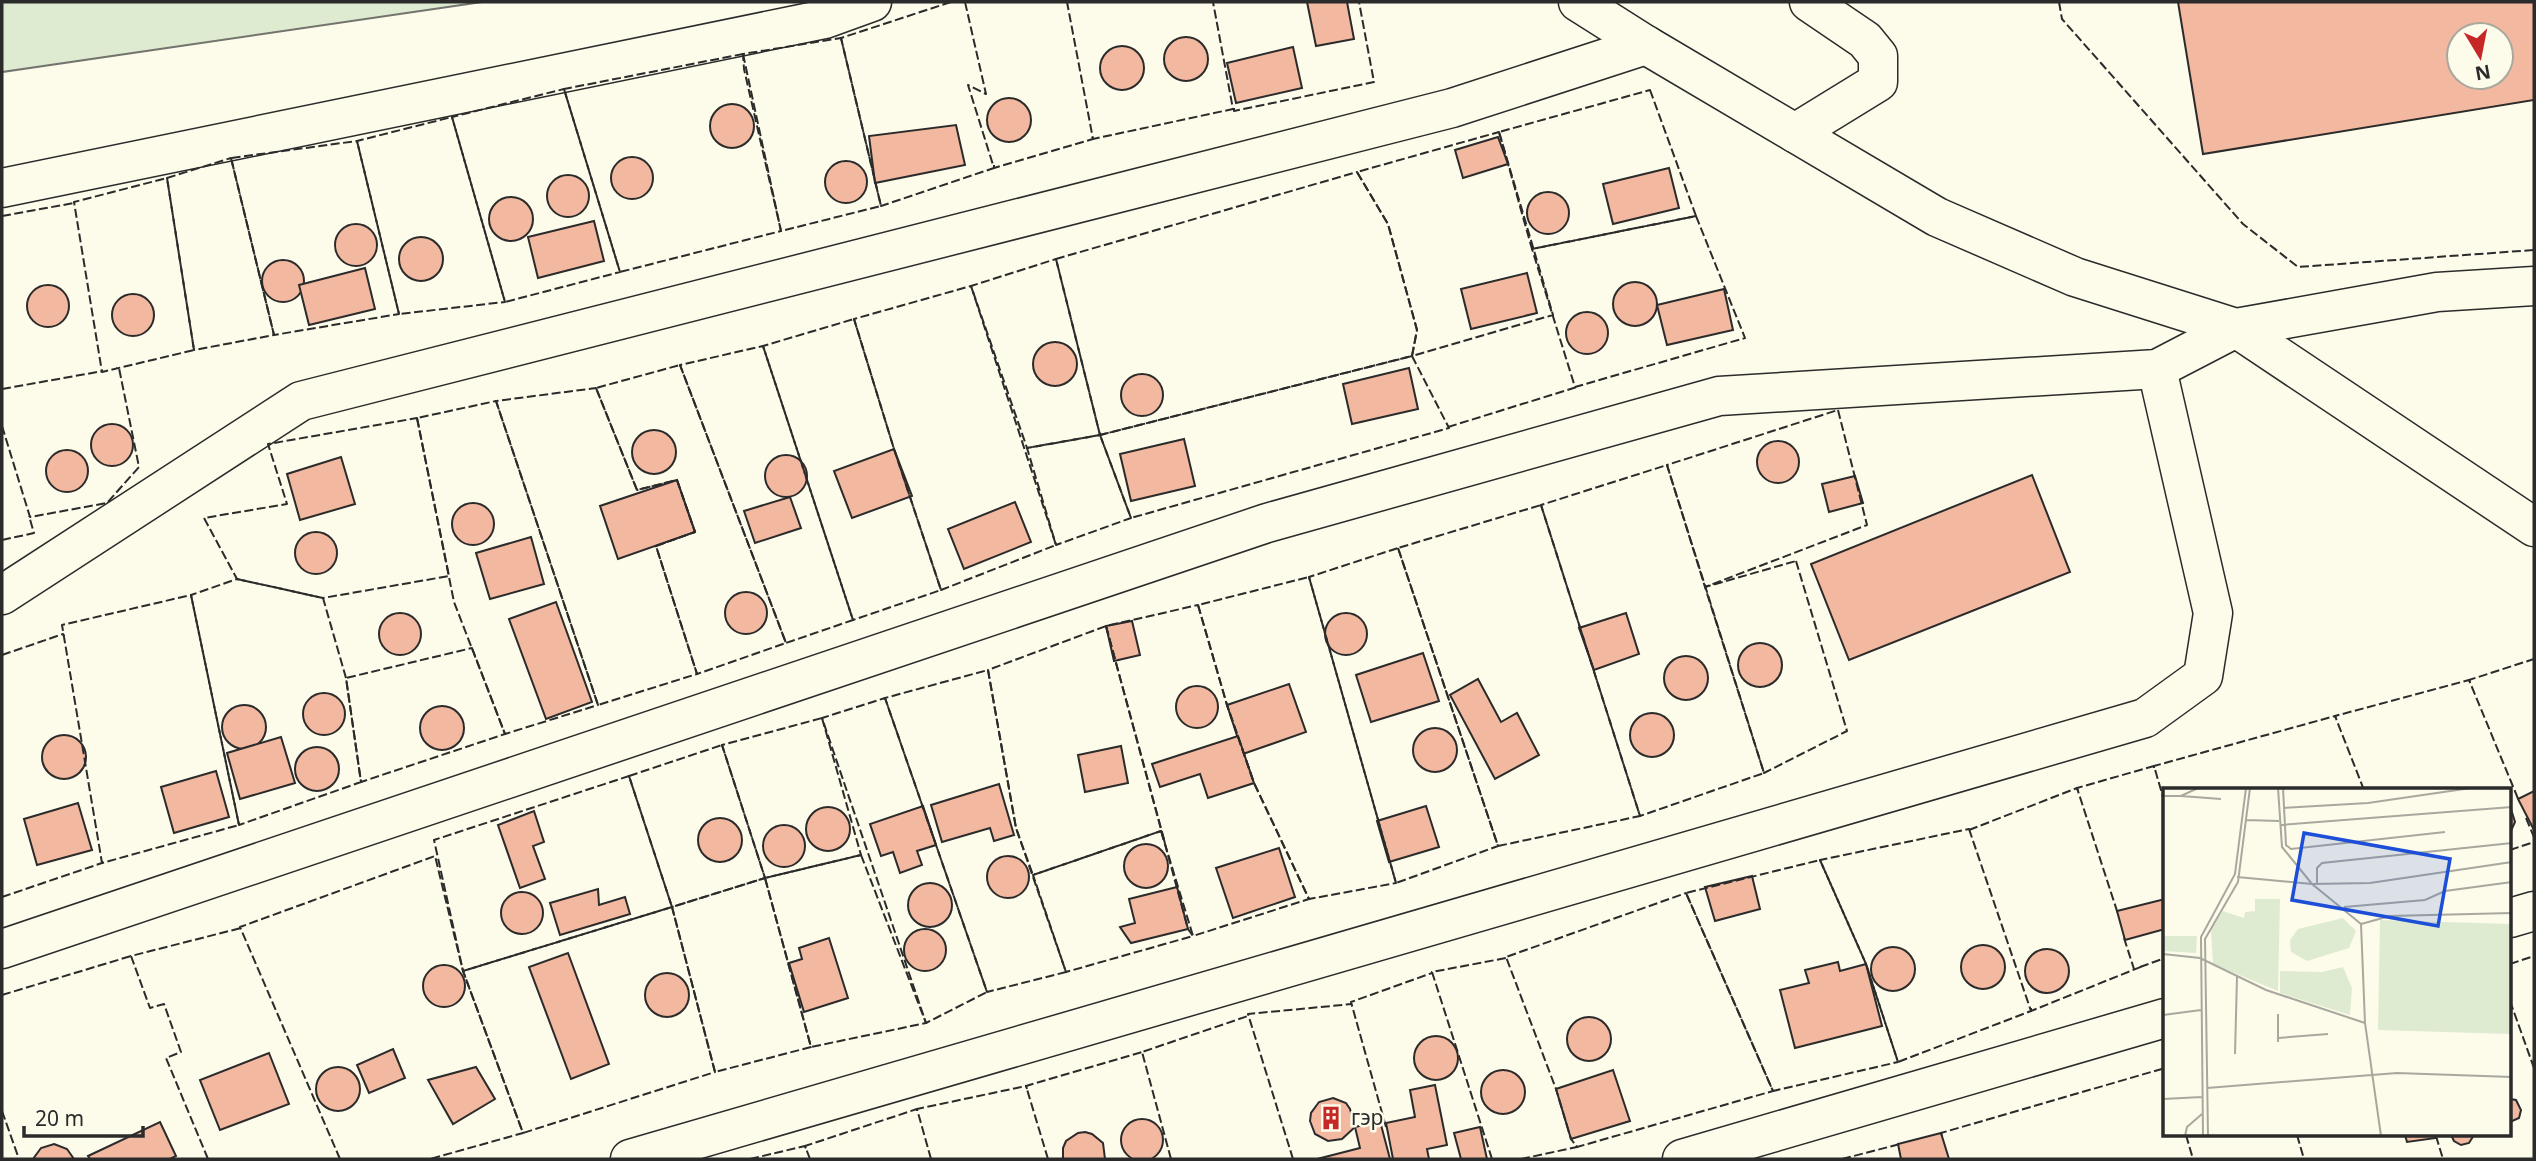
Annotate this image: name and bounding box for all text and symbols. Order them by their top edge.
north arrow [2445,21,2515,91]
text: N [2473,59,2493,87]
inset map [2163,788,2512,1136]
scale bar [24,1094,144,1138]
place label: гэр [1351,1103,1383,1131]
text: 20 m [35,1104,84,1132]
building icon: гэр [1317,1104,1345,1132]

